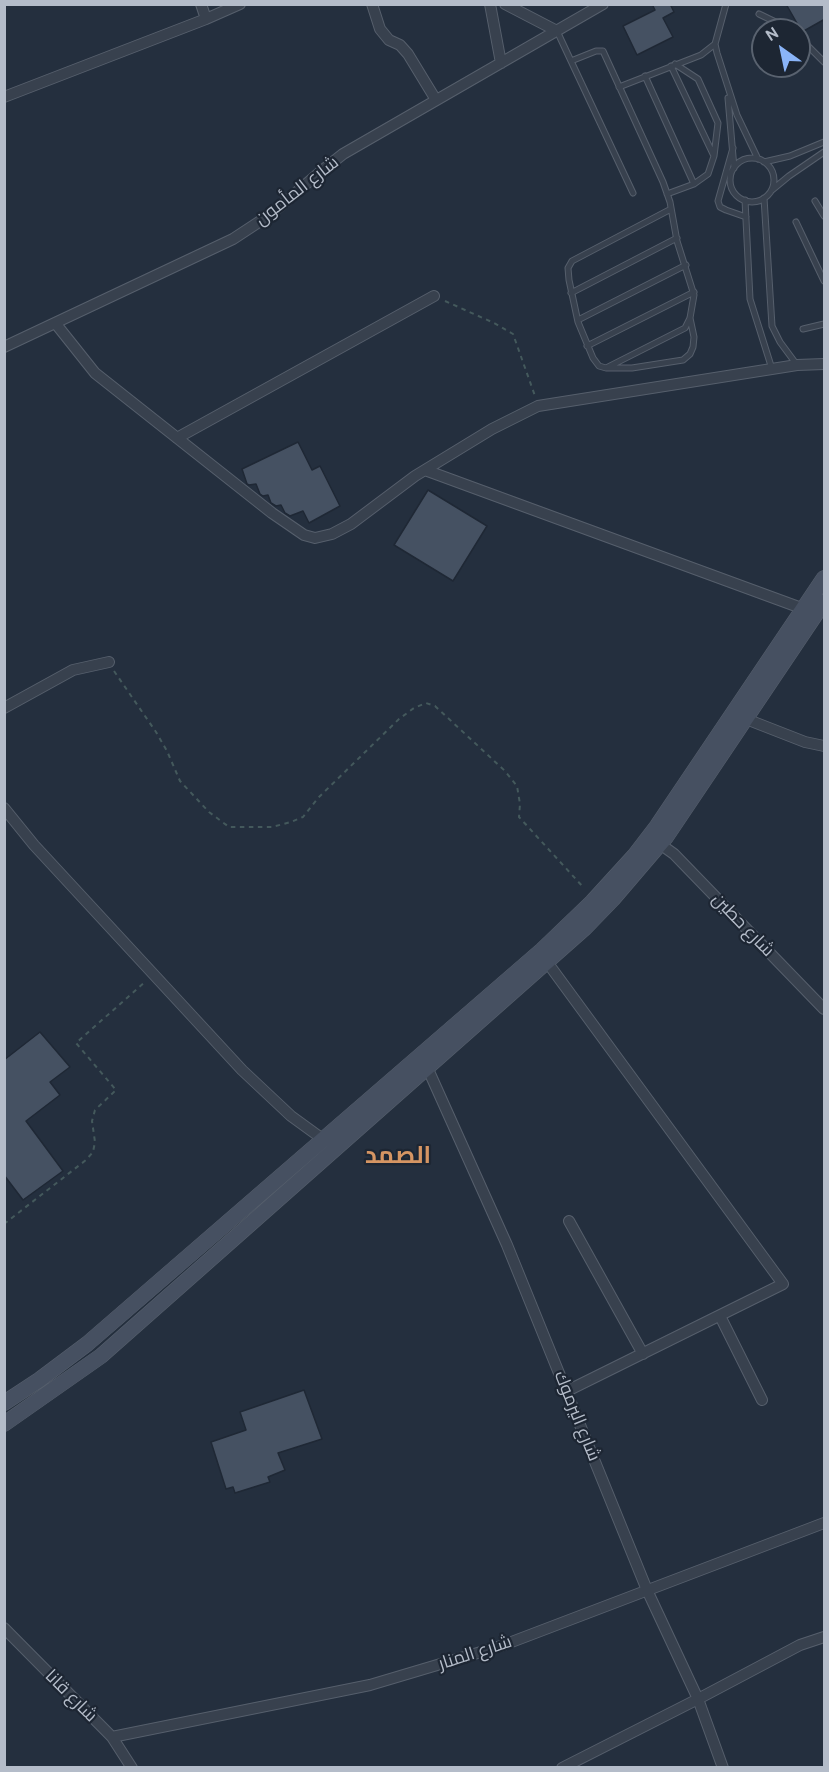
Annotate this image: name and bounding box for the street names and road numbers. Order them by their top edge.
street label: شارع المأمون [251,152,343,230]
street label: شارع حطين [707,889,779,961]
street label: شارع اليرموك [549,1368,605,1464]
street label: شارع المنار [435,1631,515,1675]
street label: شارع قانا [40,1665,102,1727]

